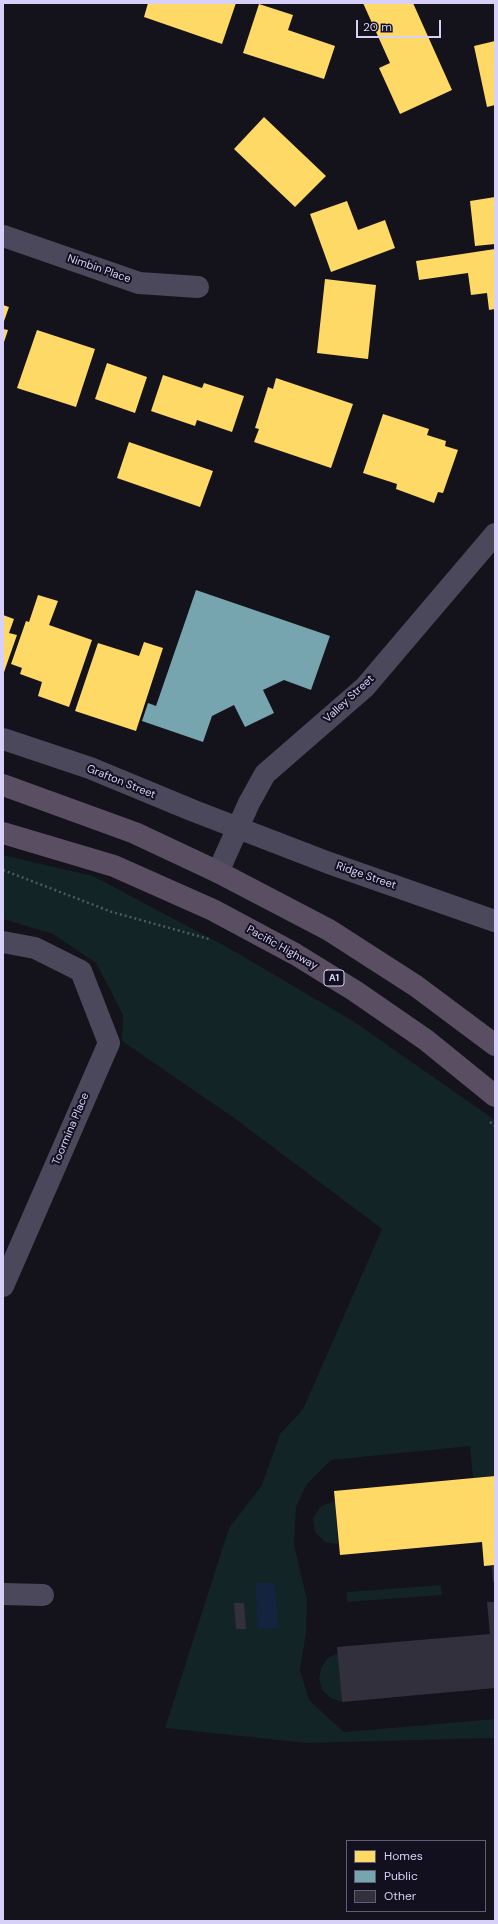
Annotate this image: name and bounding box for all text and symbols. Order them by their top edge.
scale bar [358,12,443,38]
text: 20 m [363,19,392,35]
street label: Nimbin Place [66,252,132,286]
street label: Valley Street [321,672,377,726]
street label: Grafton Street [85,762,157,802]
street label: Ridge Street [334,860,398,892]
street label: Pacific Highway [244,923,320,973]
road number: A1 [324,970,344,986]
street label: Toormina Place [50,1091,92,1167]
legend [346,1840,486,1912]
text: Homes [384,1848,423,1864]
text: Public [384,1868,418,1884]
text: Other [384,1888,416,1904]

